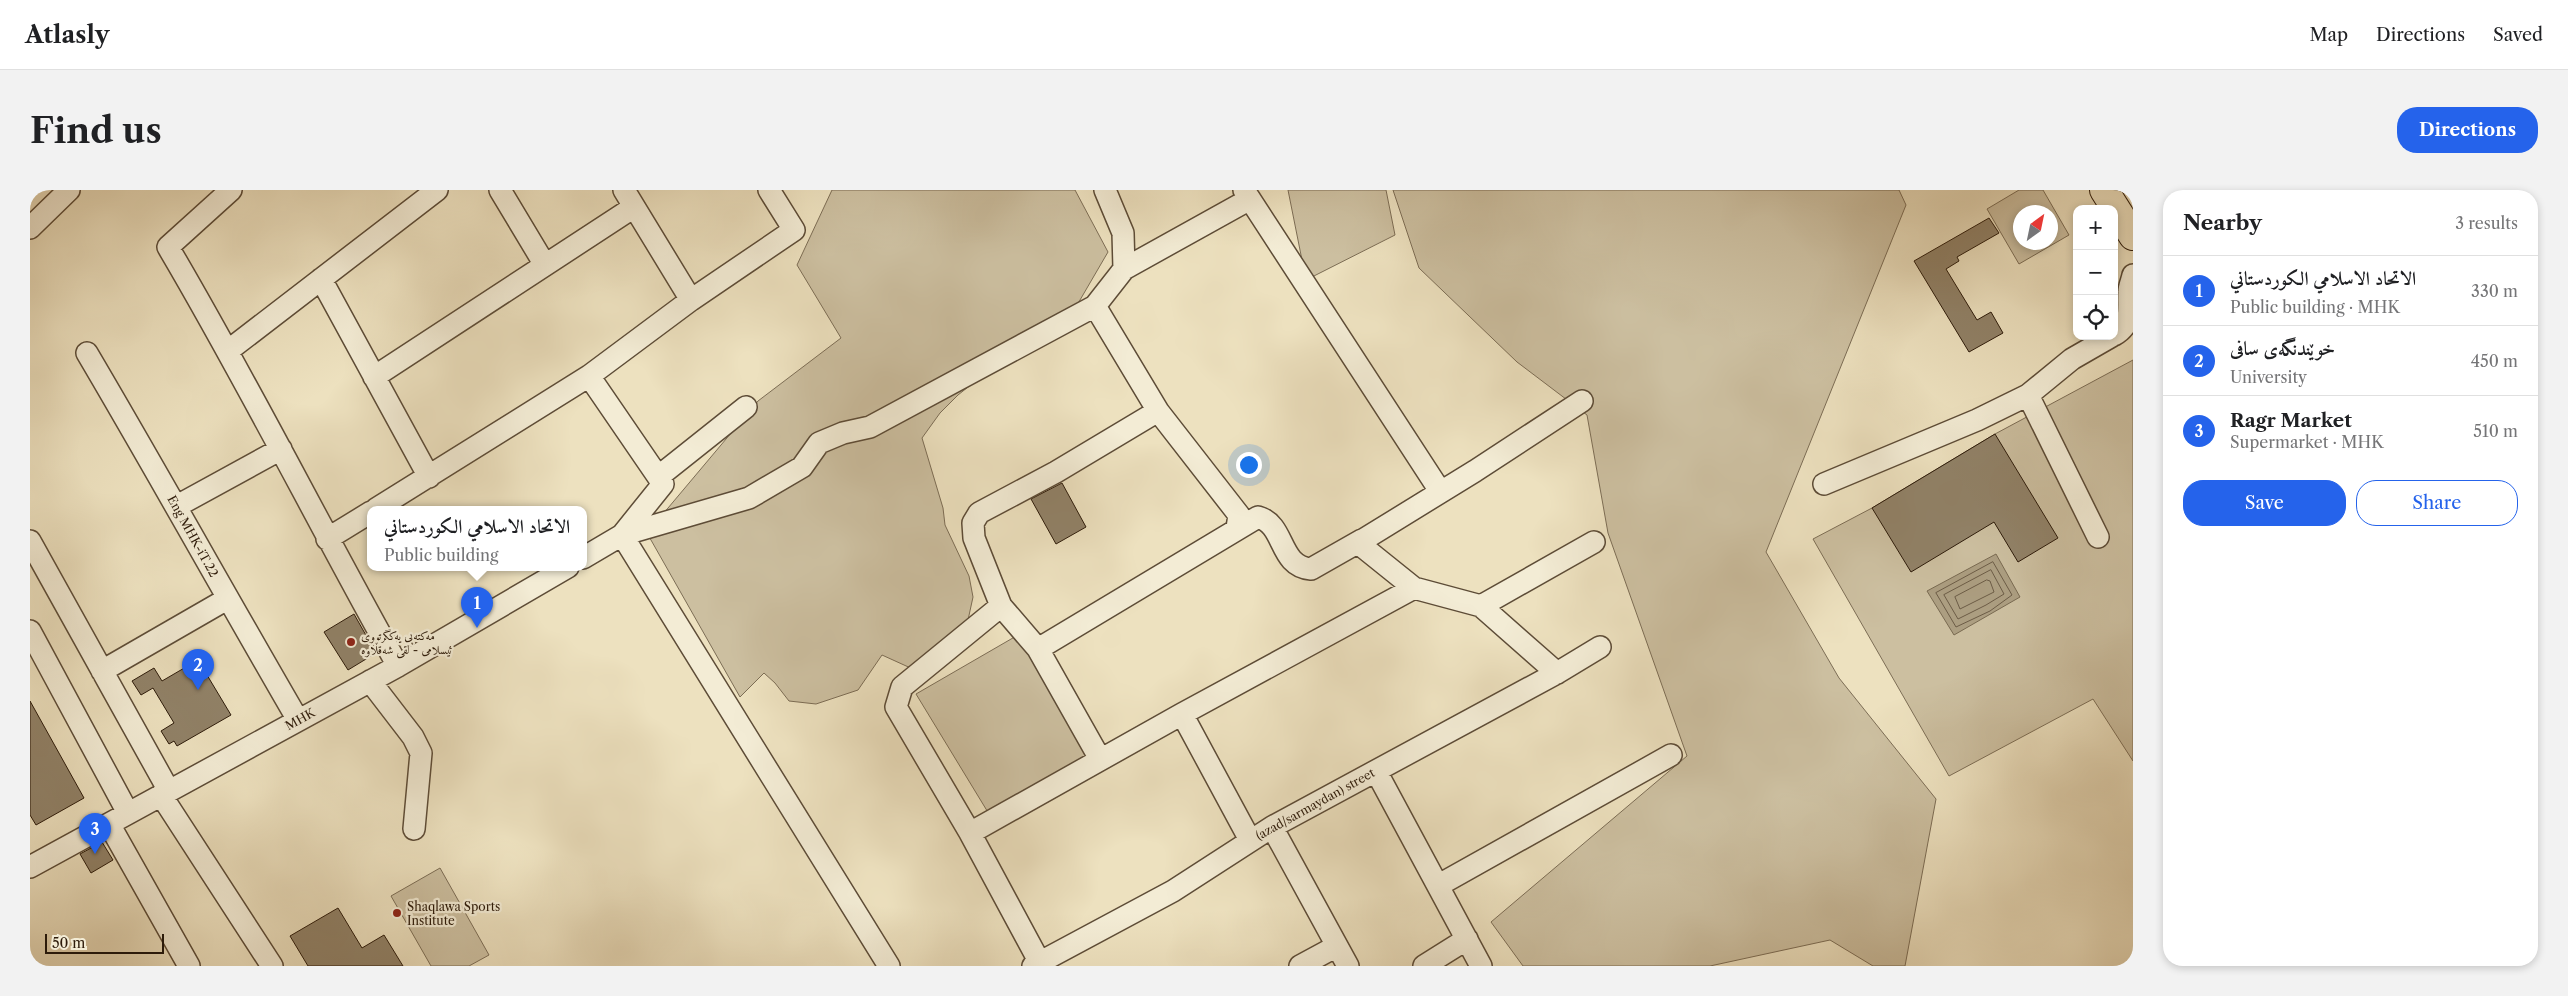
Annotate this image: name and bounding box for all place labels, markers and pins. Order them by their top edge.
pin: 1 [461,587,493,628]
place label: مەکتەبی یەکگرتووی ئیسلامی - لقی شەقڵاوە [361,628,453,659]
marker: مەکتەبی یەکگرتووی ئیسلامی - لقی شەقڵاوە [345,636,357,648]
pin: 2 [182,649,214,690]
pin: 3 [79,813,111,854]
place label: Shaqlawa Sports Institute [407,899,500,928]
marker: Shaqlawa Sports Institute [391,907,403,919]

